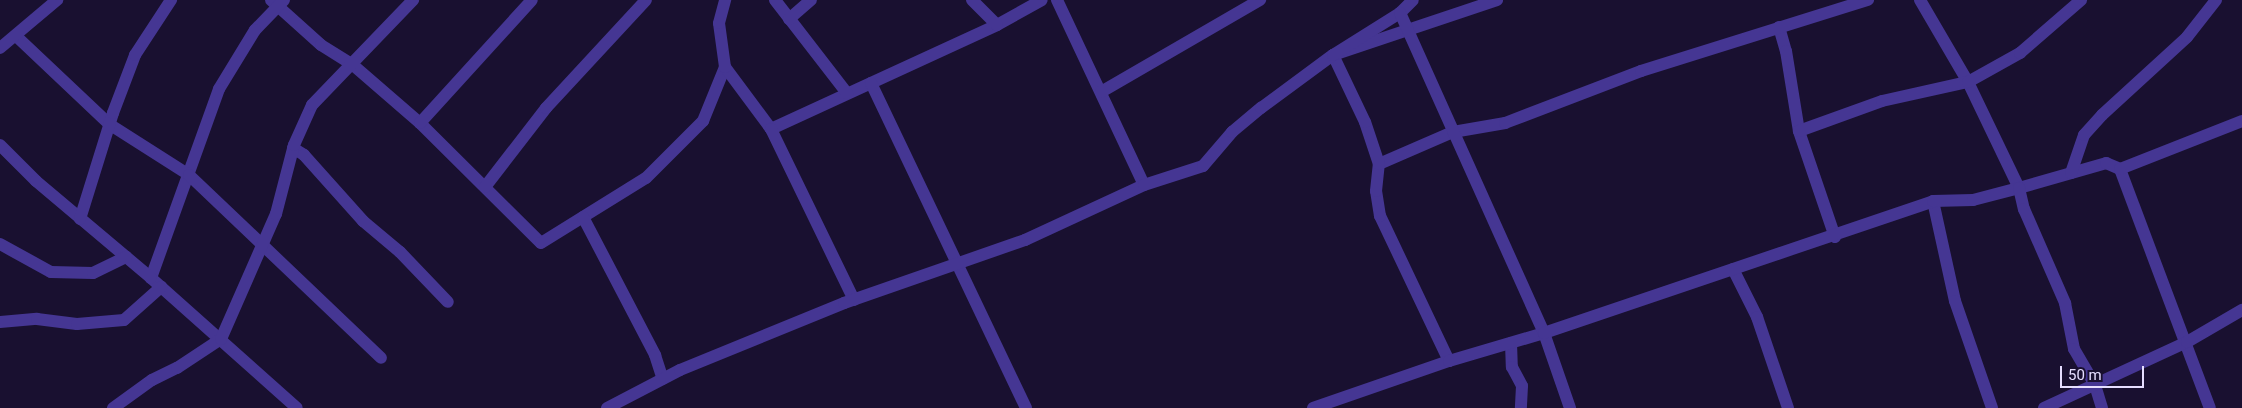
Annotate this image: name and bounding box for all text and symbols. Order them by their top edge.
scale bar [2062,356,2146,388]
text: 50 m [2068,366,2102,384]

